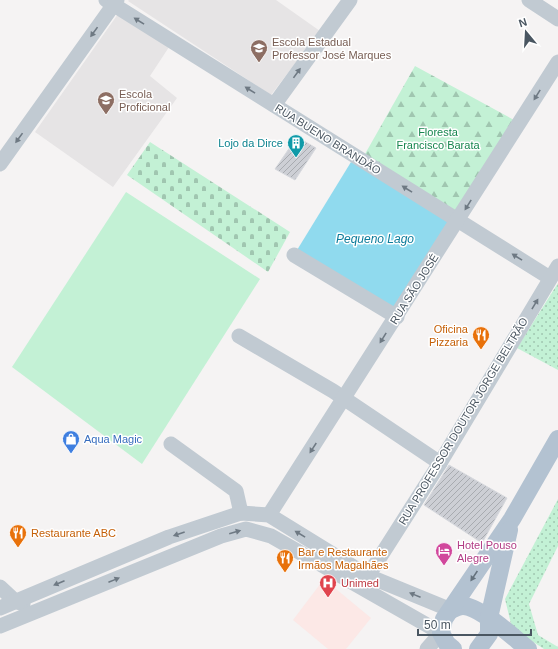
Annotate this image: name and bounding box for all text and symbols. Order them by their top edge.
north arrow [506,12,546,52]
text: N [517,16,529,29]
one-way arrow [134,17,144,25]
one-way arrow [90,27,98,37]
place label: Escola Estadual Professor José Marques [272,36,392,61]
school or university icon: Escola Estadual Professor José Marques [249,38,269,63]
one-way arrow [293,68,301,78]
one-way arrow [244,86,255,93]
place label: Escola Proficional [119,88,170,113]
school or university icon: Escola Proficional [96,90,116,115]
one-way arrow [533,90,541,100]
street label: RUA BUENO BRANDÃO [273,102,383,177]
park label: Floresta Francisco Barata [396,126,480,151]
one-way arrow [15,132,23,143]
building icon: Lojo da Dirce [286,133,306,158]
place label: Lojo da Dirce [218,137,283,149]
one-way arrow [401,185,413,192]
one-way arrow [464,199,471,211]
water label: Pequeno Lago [336,232,414,246]
street label: RUA SÃO JOSÉ [388,252,440,326]
one-way arrow [511,254,523,261]
one-way arrow [531,298,538,310]
street label: RUA PROFESSOR DOUTOR JORGE BELTRÃO [396,315,530,527]
place label: Oficina Pizzaria [429,323,469,348]
restaurant icon: Oficina Pizzaria [471,325,491,350]
one-way arrow [379,333,387,343]
shop icon: Aqua Magic [61,429,81,454]
place label: Aqua Magic [84,433,143,445]
one-way arrow [309,443,317,453]
restaurant icon: Restaurante ABC [8,523,28,548]
place label: Restaurante ABC [31,527,116,539]
one-way arrow [229,529,241,535]
one-way arrow [173,531,185,537]
one-way arrow [294,531,306,538]
place label: Hotel Pouso Alegre [457,539,517,564]
hotel icon: Hotel Pouso Alegre [434,541,454,566]
place label: Bar e Restaurante Irmãos Magalhães [298,546,389,571]
restaurant icon: Bar e Restaurante Irmãos Magalhães [275,548,295,573]
one-way arrow [470,571,478,581]
hospital icon: Unimed [318,573,338,598]
one-way arrow [108,577,120,584]
place label: Unimed [341,577,379,589]
one-way arrow [53,580,64,586]
one-way arrow [409,592,420,598]
scale bar [418,611,531,637]
text: 50 m [424,618,451,632]

